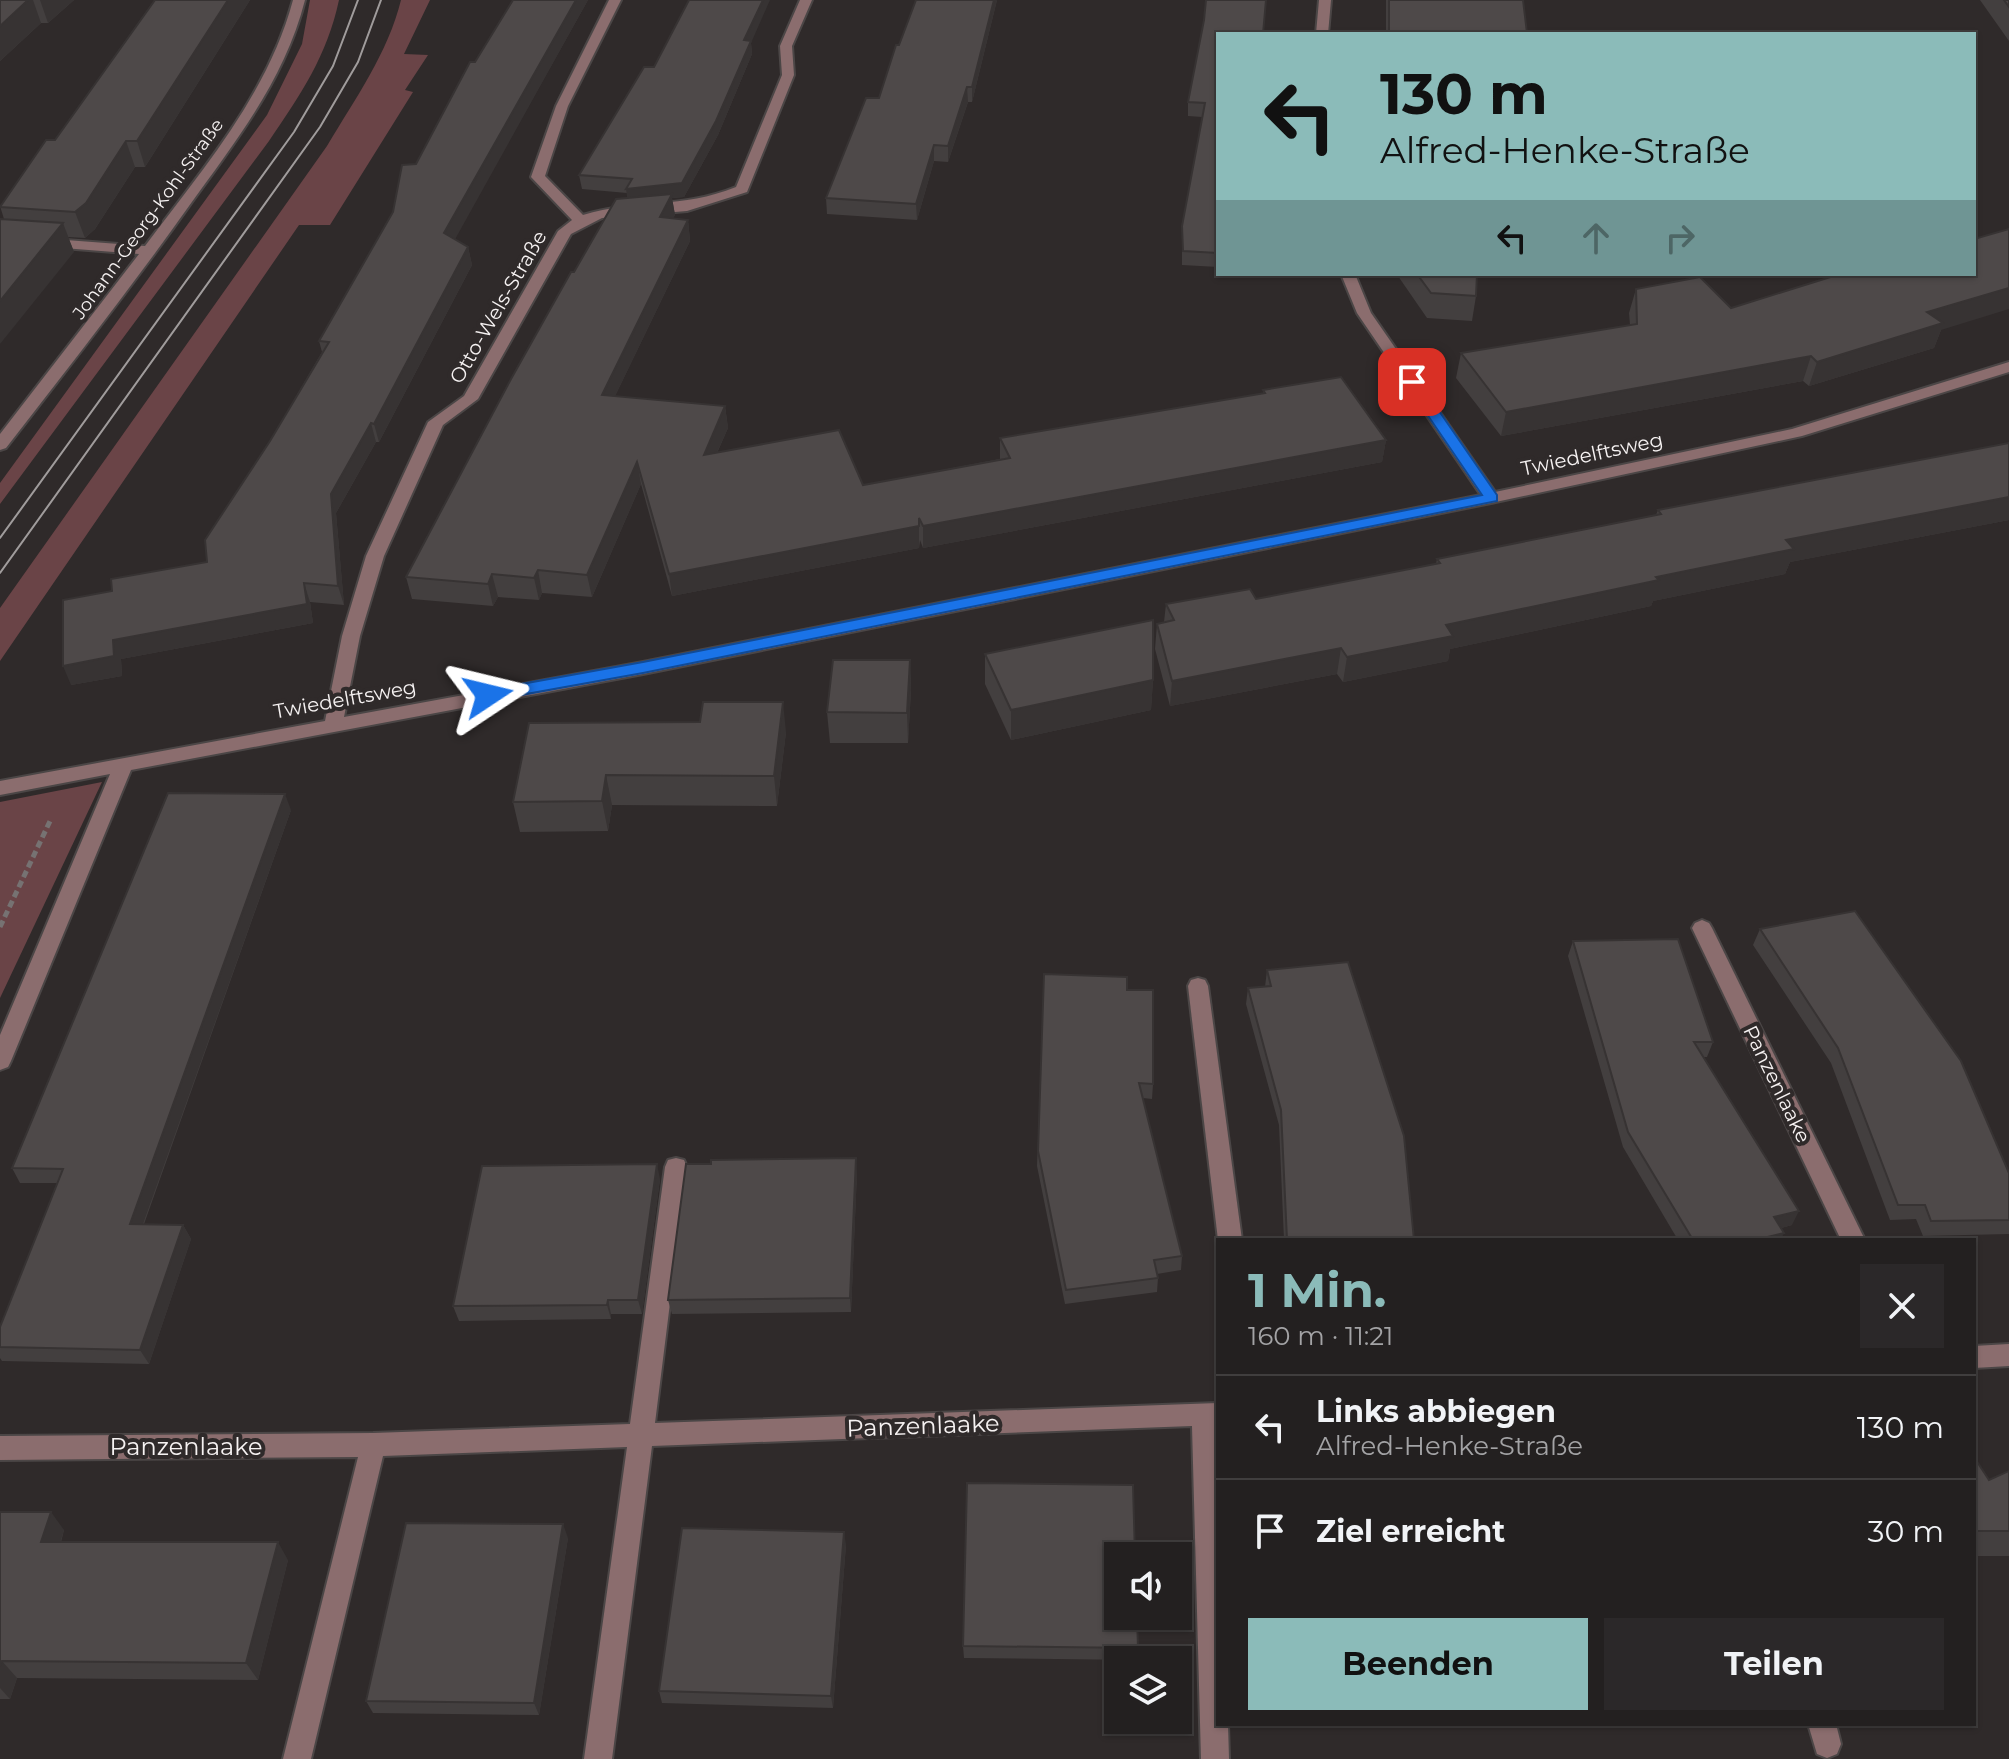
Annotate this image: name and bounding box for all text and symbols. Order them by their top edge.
text: 130 m [1380,60,1548,128]
icon: left [1248,64,1352,168]
street label: Johann-Georg-Kohl-Straße [67,114,228,324]
text: Alfred-Henke-Straße [1380,128,1750,172]
icon: left [1490,216,1534,260]
icon: ahead [1574,216,1618,260]
icon: right [1658,216,1702,260]
street label: Otto-Wels-Straße [444,226,552,388]
pin [1378,348,1446,416]
icon: arrive [1390,360,1434,404]
street label: Twiedelftsweg [1519,427,1665,481]
position arrow [446,653,530,737]
street label: Twiedelftsweg [272,675,418,723]
street label: Panzenlaake [1738,1021,1816,1147]
text: 1 Min. [1248,1261,1386,1319]
button: close [1860,1264,1944,1348]
text: 160 m · 11:21 [1248,1320,1393,1352]
text: Links abbiegen [1316,1393,1556,1430]
icon: left [1248,1405,1292,1449]
street label: Panzenlaake [846,1408,1000,1443]
text: 130 m [1857,1409,1944,1446]
text: Alfred-Henke-Straße [1316,1430,1583,1462]
street label: Panzenlaake [109,1432,263,1461]
icon: arrive [1248,1509,1292,1553]
text: Ziel erreicht [1316,1513,1505,1550]
text: 30 m [1868,1513,1944,1550]
map controls [1104,1542,1192,1734]
button: sound [1104,1542,1192,1630]
button: Beenden [1248,1618,1588,1710]
button: Teilen [1604,1618,1944,1710]
button: layers [1104,1646,1192,1734]

